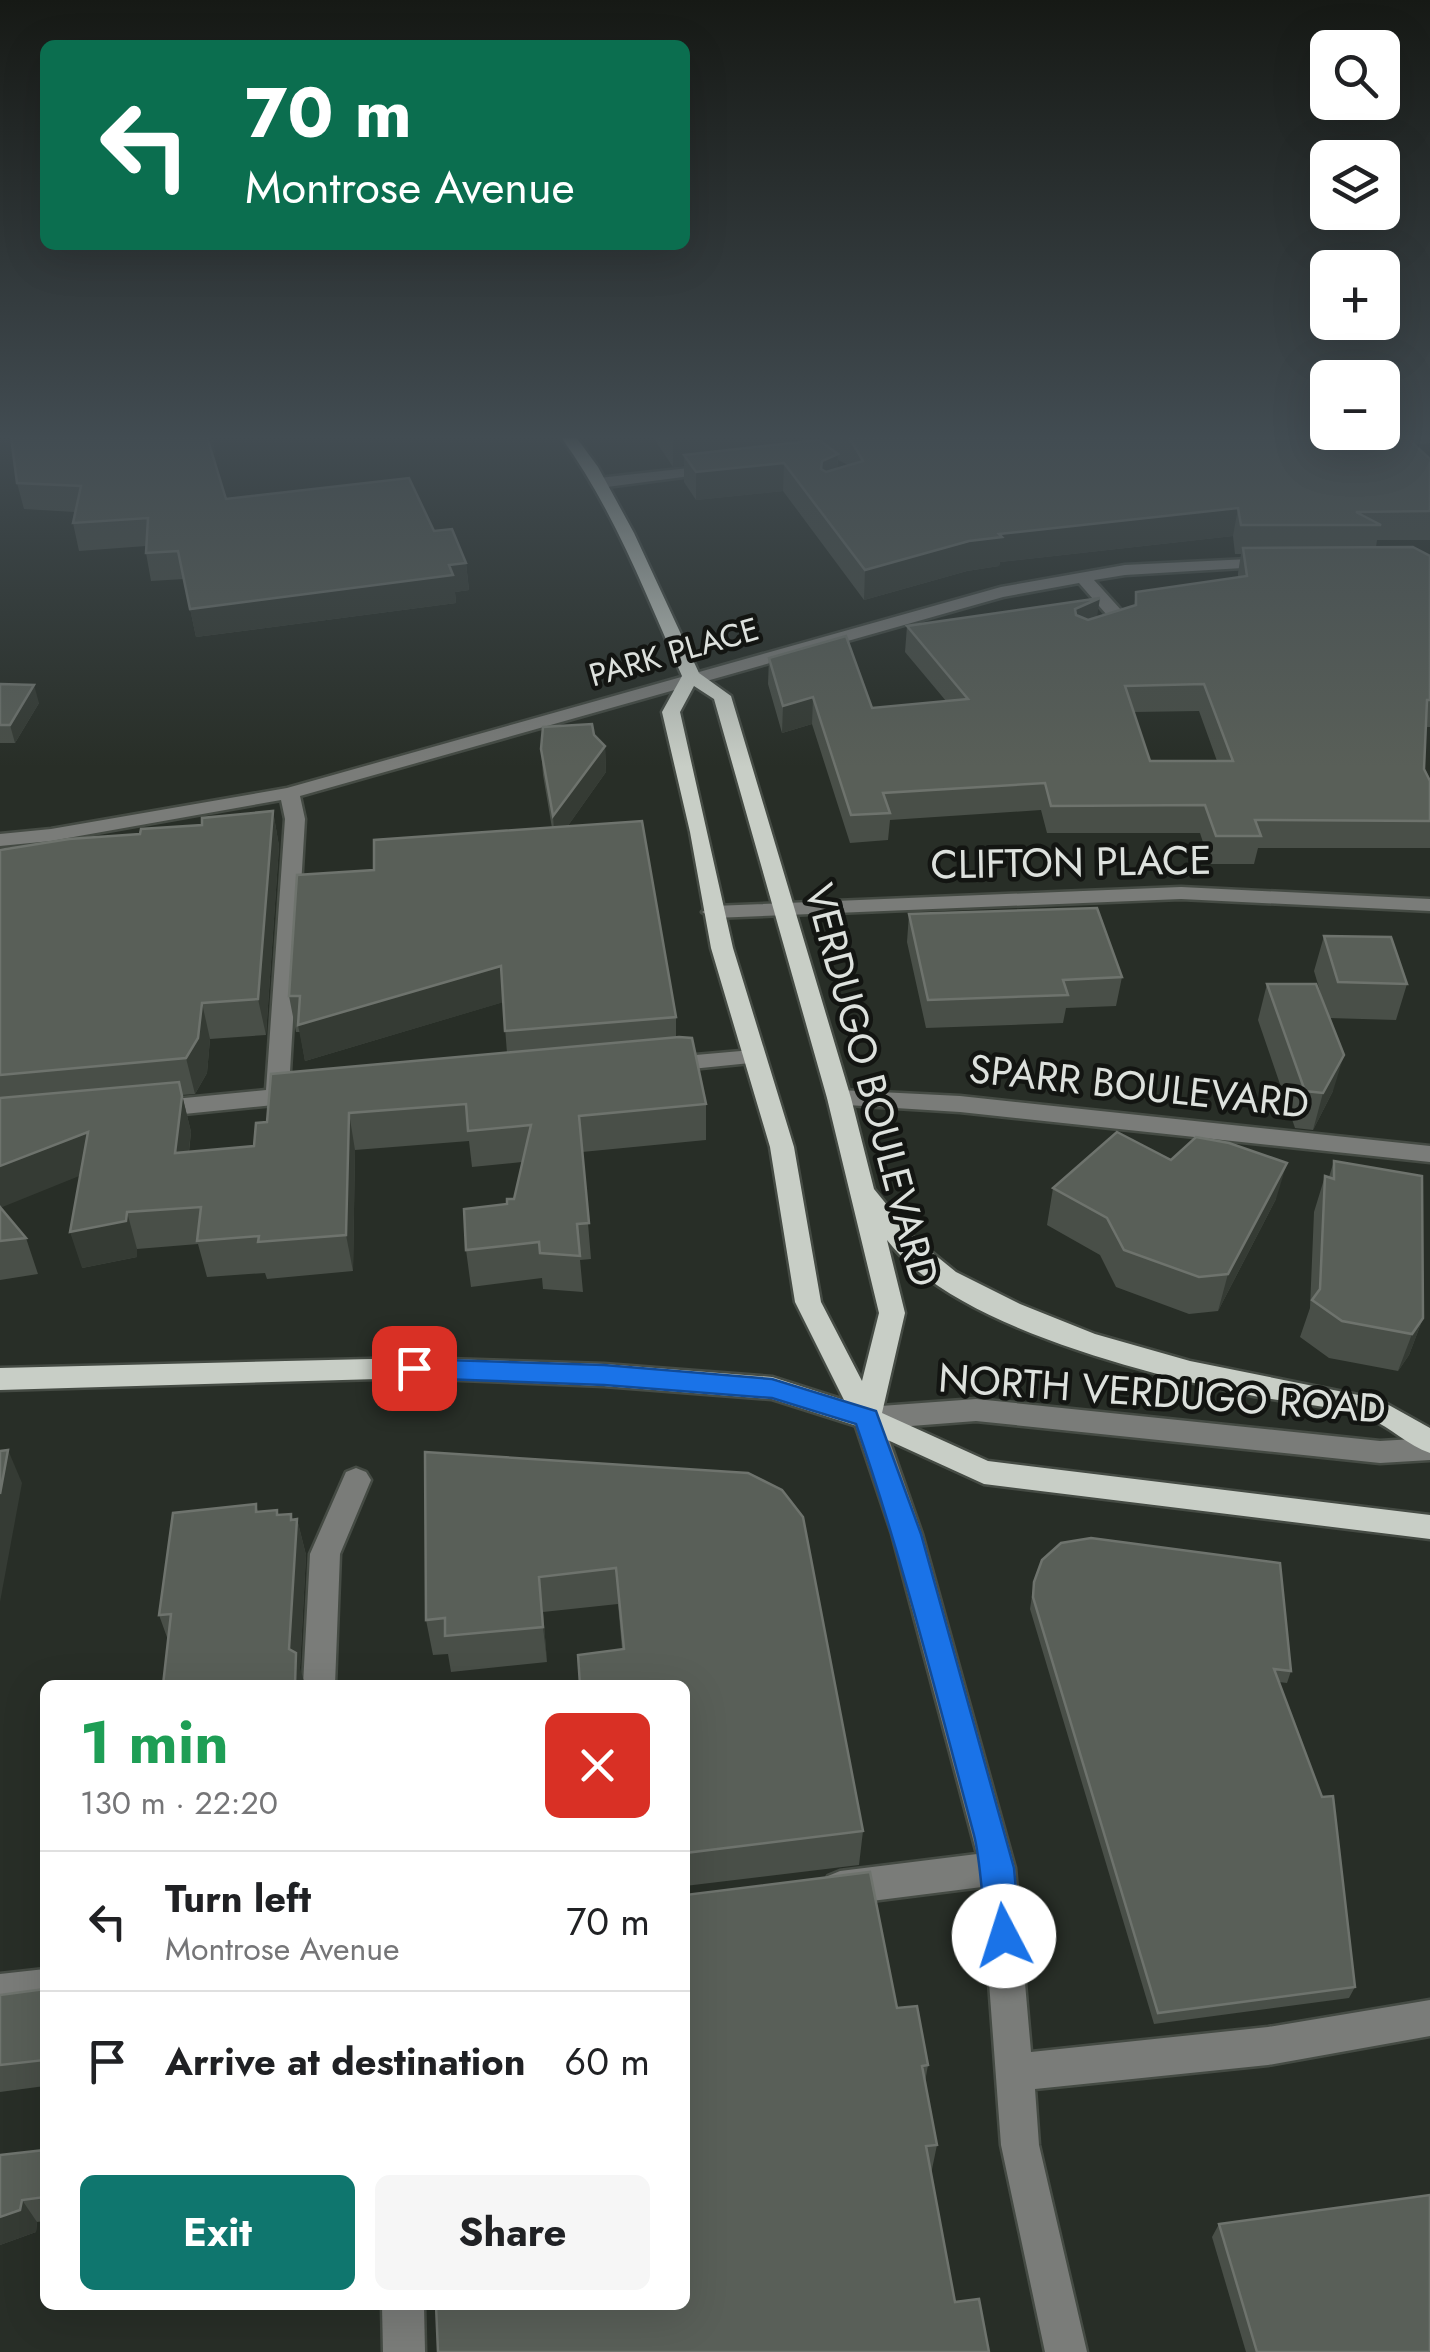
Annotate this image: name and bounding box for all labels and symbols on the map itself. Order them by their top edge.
street label: PARK PLACE [584,606,764,698]
street label: CLIFTON PLACE [930,831,1212,893]
street label: VERDUGO BOULEVARD [790,877,954,1293]
street label: SPARR BOULEVARD [966,1039,1312,1133]
pin [372,1326,457,1411]
street label: NORTH VERDUGO ROAD [936,1348,1388,1438]
position arrow [952,1884,1056,1988]

